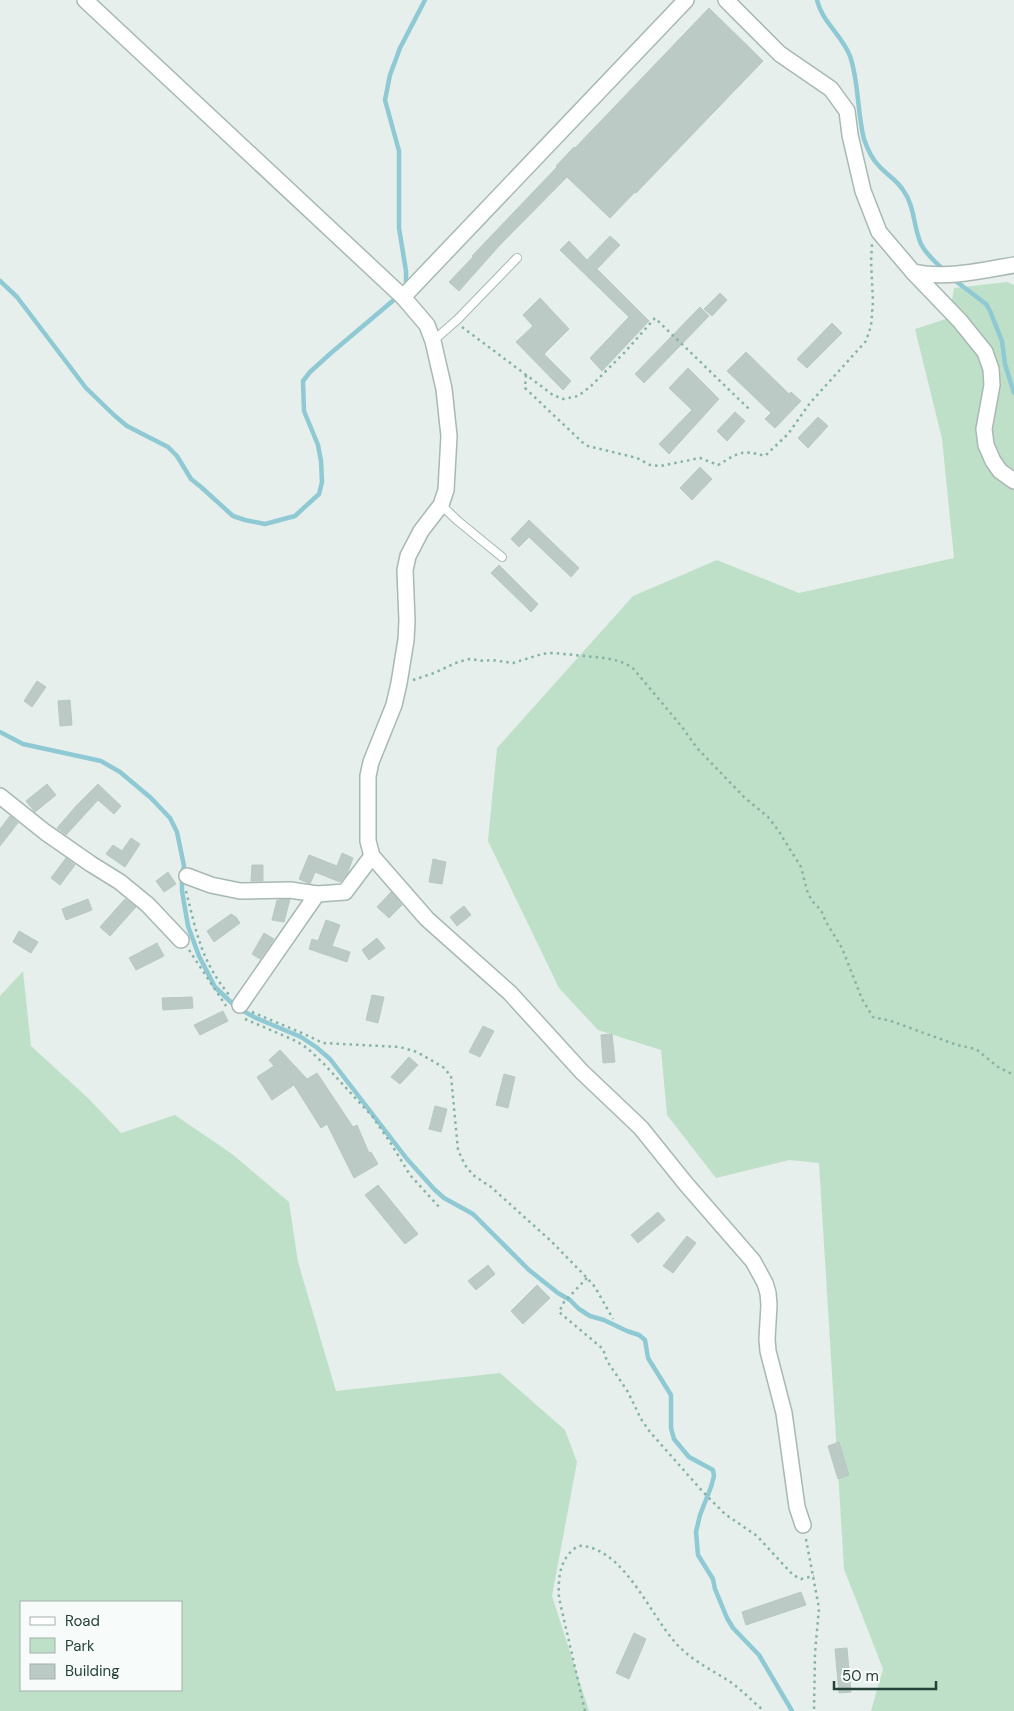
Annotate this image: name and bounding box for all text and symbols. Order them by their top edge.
legend [20,1601,182,1691]
text: Road [65,1611,100,1631]
text: Park [65,1636,95,1656]
scale bar [834,1658,936,1690]
text: Building [65,1661,120,1681]
text: 50 m [842,1666,879,1686]

